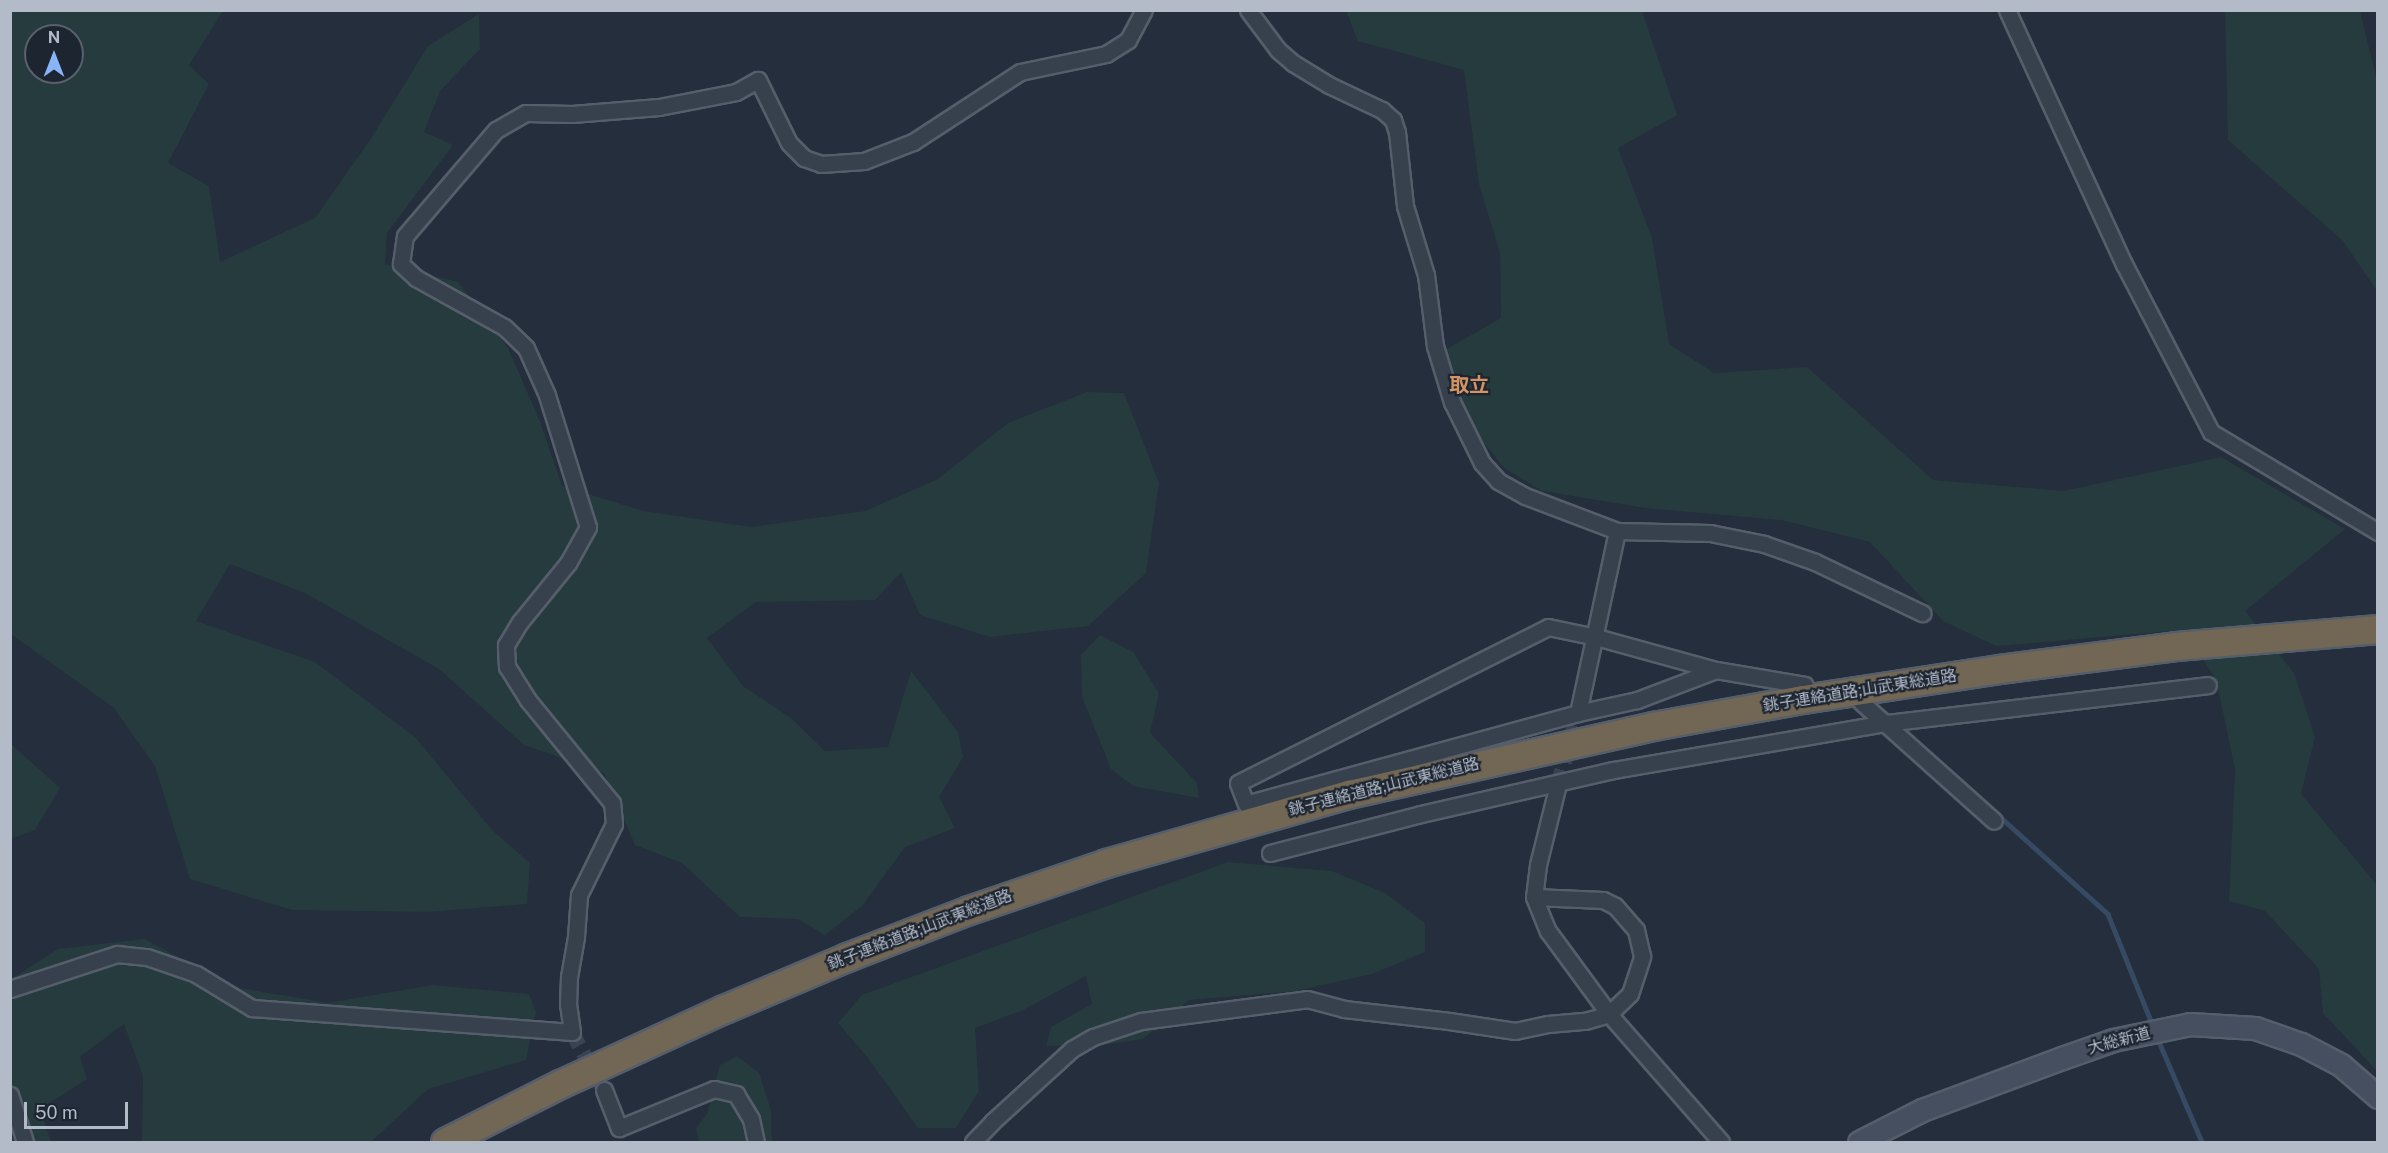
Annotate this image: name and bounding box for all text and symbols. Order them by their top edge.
north arrow [24,24,84,84]
text: N [48,28,60,47]
district label: 取立 [1449,373,1489,397]
street label: 銚子連絡道路;山武東総道路 [1762,666,1958,716]
street label: 銚子連絡道路;山武東総道路 [1287,754,1481,820]
street label: 銚子連絡道路;山武東総道路 [825,886,1015,974]
street label: 大総新道 [2086,1023,2152,1059]
scale bar [27,1090,130,1128]
text: 50 m [35,1102,78,1123]

